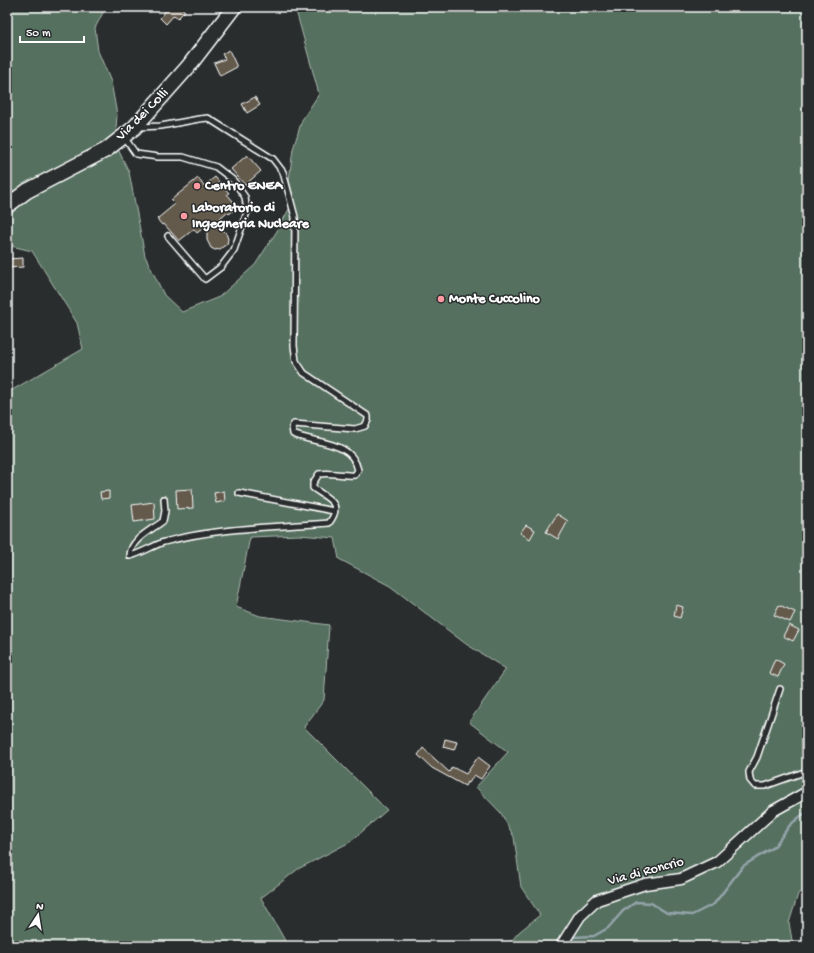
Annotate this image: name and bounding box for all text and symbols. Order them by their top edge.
scale bar [20,18,84,44]
text: 50 m [26,27,51,41]
street label: Via dei Colli [112,85,173,146]
place label: Centro ENEA [204,178,284,195]
marker: Centro ENEA [192,181,202,191]
place label: Laboratorio di Ingegneria Nucleare [192,200,310,233]
marker: Laboratorio di Ingegneria Nucleare [179,211,189,221]
place label: Monte Cuccolino [449,291,541,308]
marker: Monte Cuccolino [436,294,446,304]
street label: Via di Roncrio [605,854,686,891]
north arrow [18,895,58,935]
text: N [35,901,44,914]

